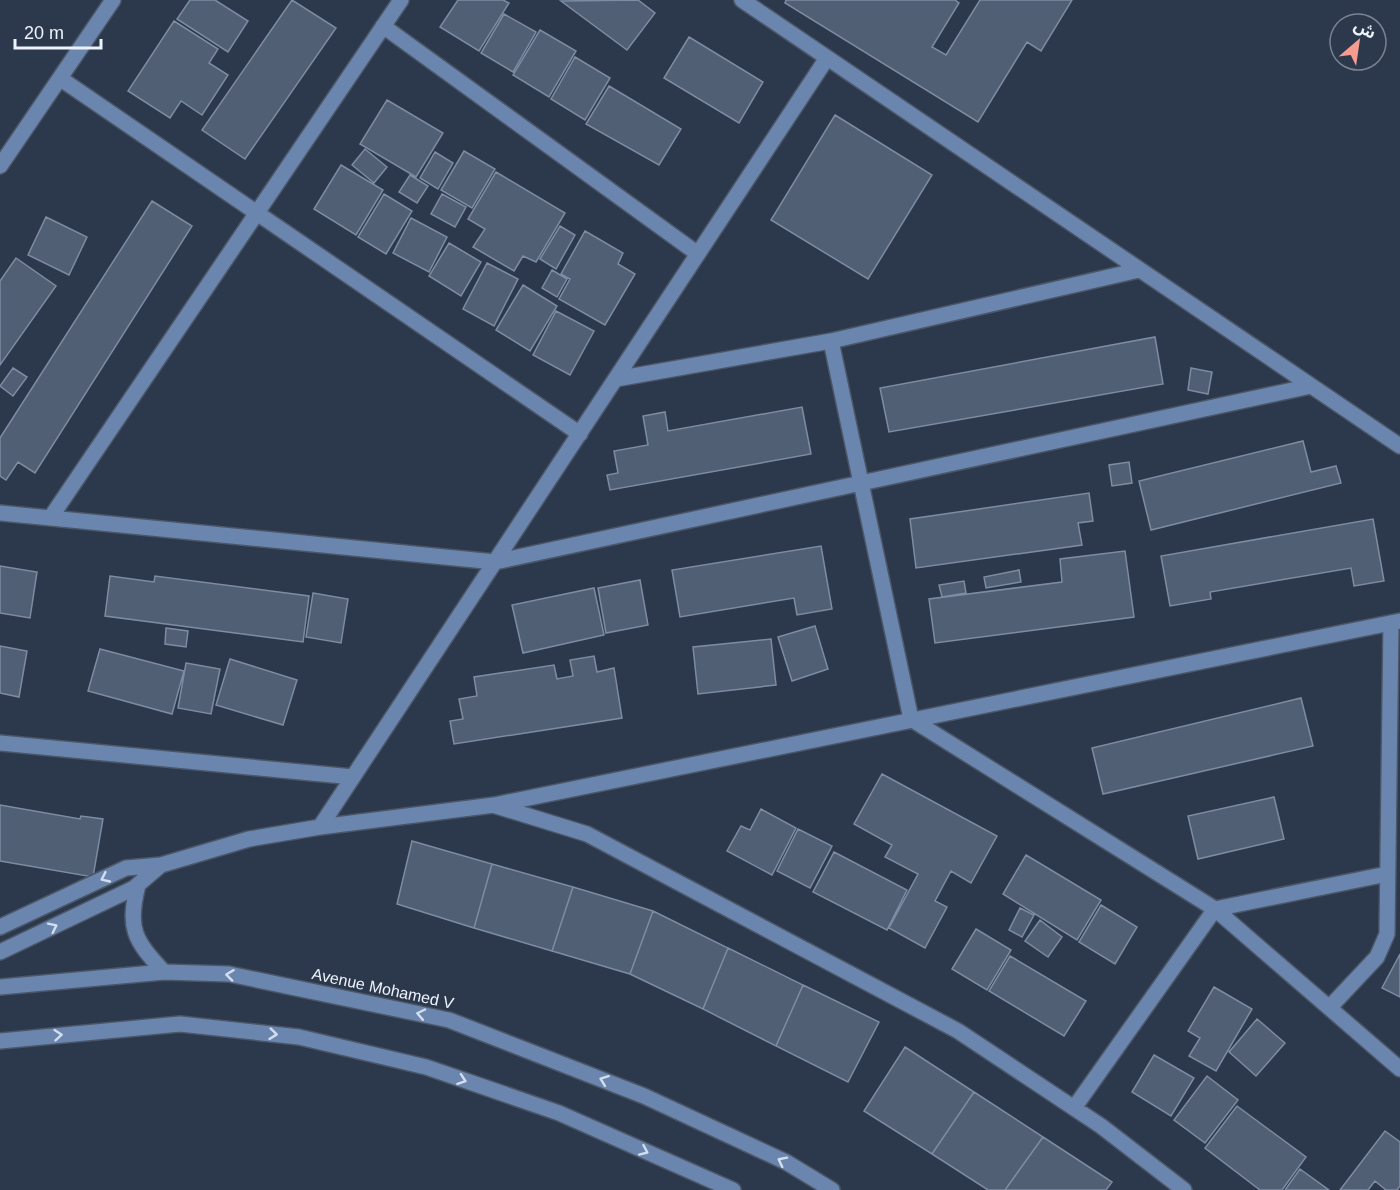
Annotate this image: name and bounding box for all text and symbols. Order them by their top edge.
scale bar [15,12,100,50]
north arrow [1328,12,1388,72]
text: ش [1351,17,1379,43]
text: 20 m [24,23,64,43]
one-way arrow [100,870,111,882]
one-way arrow [46,923,57,935]
street label: Avenue Mohamed V [310,965,456,1012]
one-way arrow [225,969,235,982]
one-way arrow [416,1008,426,1021]
one-way arrow [269,1027,278,1040]
one-way arrow [54,1029,63,1042]
one-way arrow [456,1073,467,1085]
one-way arrow [599,1075,610,1087]
one-way arrow [638,1144,649,1156]
one-way arrow [777,1156,788,1168]

